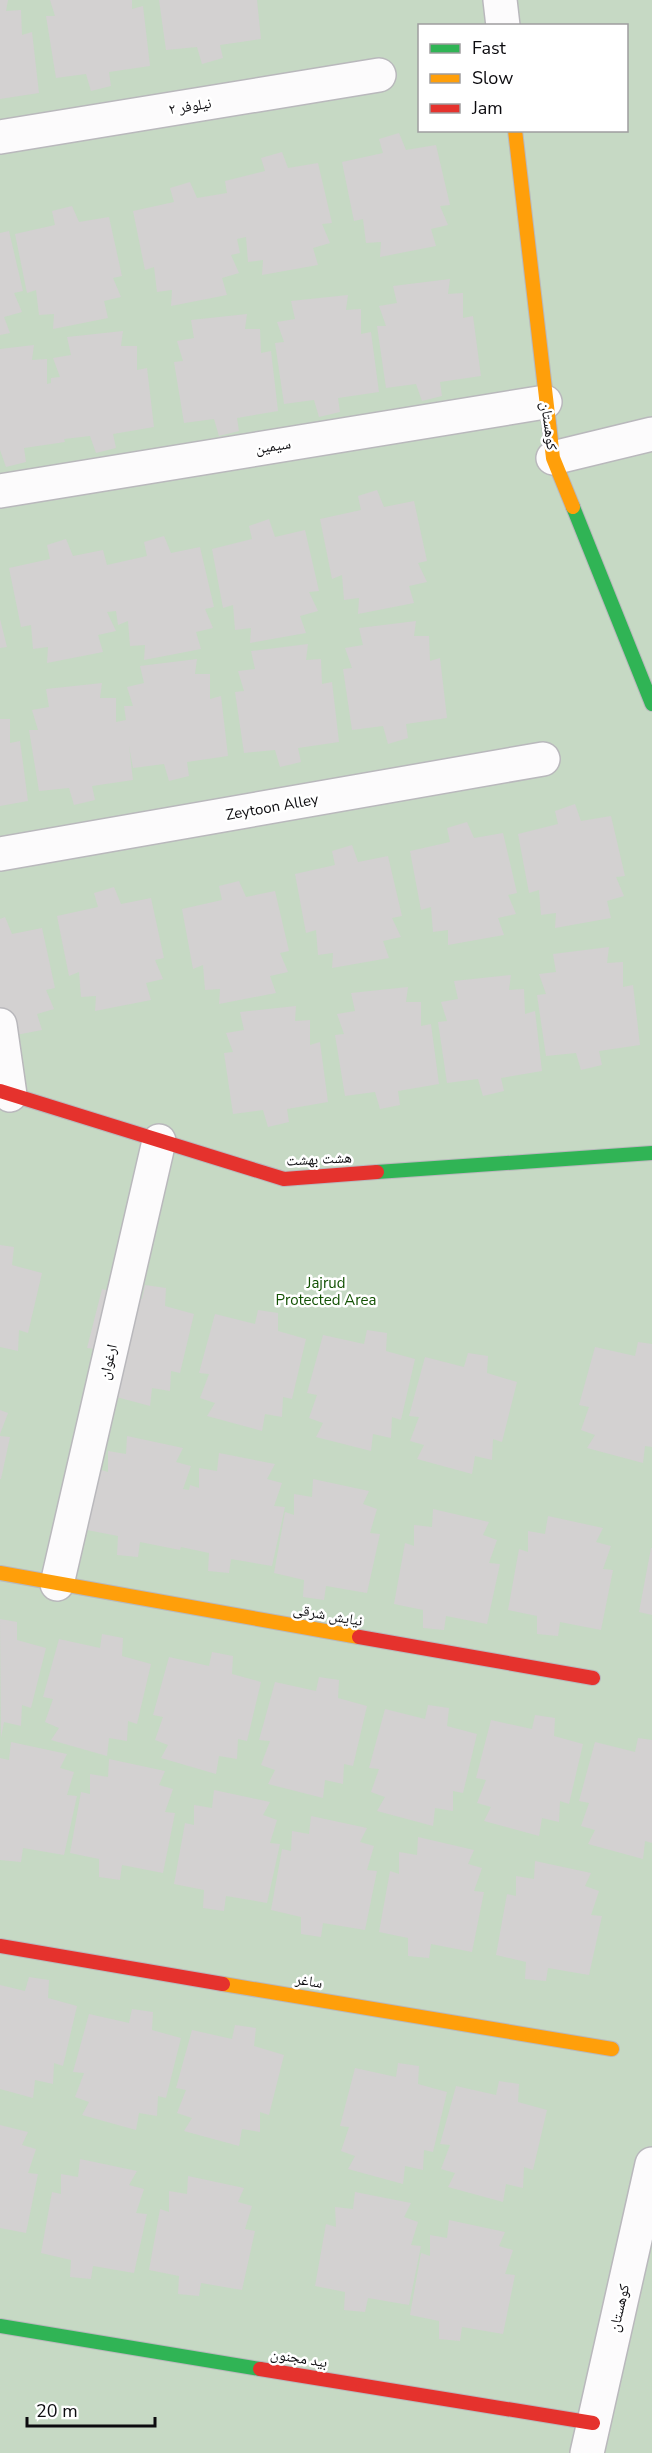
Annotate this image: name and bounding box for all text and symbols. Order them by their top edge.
legend [418,24,628,132]
text: Fast [472,36,507,60]
text: Slow [472,66,513,90]
street label: نیلوفر ۲ [167,93,213,119]
text: Jam [471,96,503,120]
street label: کوهستان [536,400,562,452]
street label: سیمین [254,433,292,459]
street label: Zeytoon Alley [224,789,320,825]
street label: هشت بهشت [286,1147,352,1171]
park label: Jajrud Protected Area [276,1273,376,1310]
street label: ارغوان [94,1342,122,1382]
street label: نیایش شرقی [292,1599,364,1631]
street label: ساغر [293,1969,324,1993]
street label: کوهستان [604,2282,634,2334]
street label: بید مجنون [269,2344,329,2372]
scale bar [27,2390,154,2428]
text: 20 m [36,2399,78,2423]

